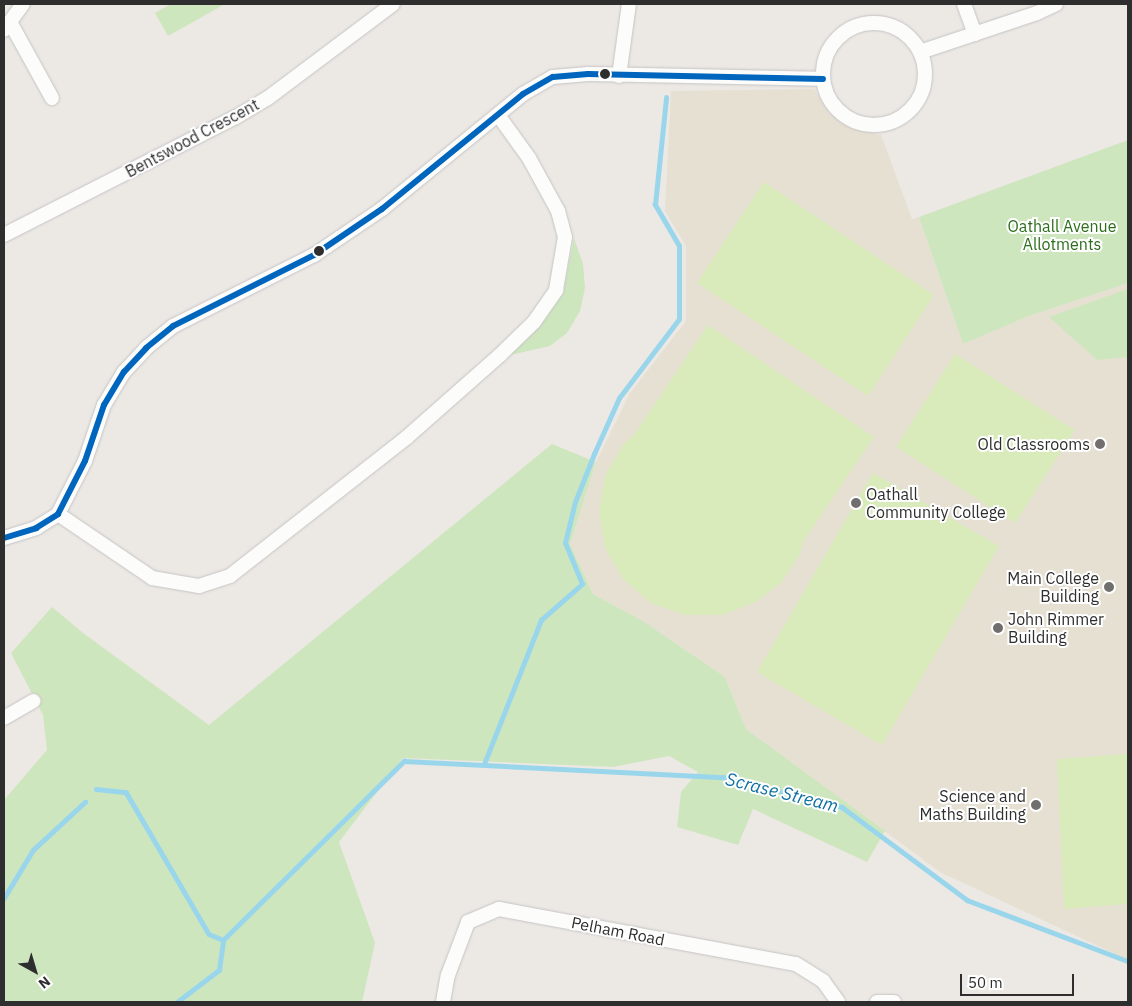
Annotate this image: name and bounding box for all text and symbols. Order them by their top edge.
unlabelled marker [600,69,610,79]
street label: Bentswood Crescent [122,95,262,181]
park label: Oathall Avenue Allotments [1008,216,1116,254]
unlabelled marker [314,246,324,256]
place label: Old Classrooms [977,434,1090,454]
marker: Old Classrooms [1094,438,1106,450]
place label: Oathall Community College [866,484,1006,522]
marker: Oathall Community College [850,497,862,509]
place label: Main College Building [1007,568,1099,606]
marker: Main College Building [1103,581,1115,593]
place label: John Rimmer Building [1008,609,1104,647]
marker: John Rimmer Building [992,622,1004,634]
water label: Scrase Stream [723,769,841,817]
place label: Science and Maths Building [919,786,1026,824]
marker: Science and Maths Building [1030,799,1042,811]
street label: Pelham Road [570,913,666,949]
north arrow [10,946,60,996]
scale bar [962,964,1076,996]
text: N [35,972,54,993]
text: 50 m [968,973,1003,992]

